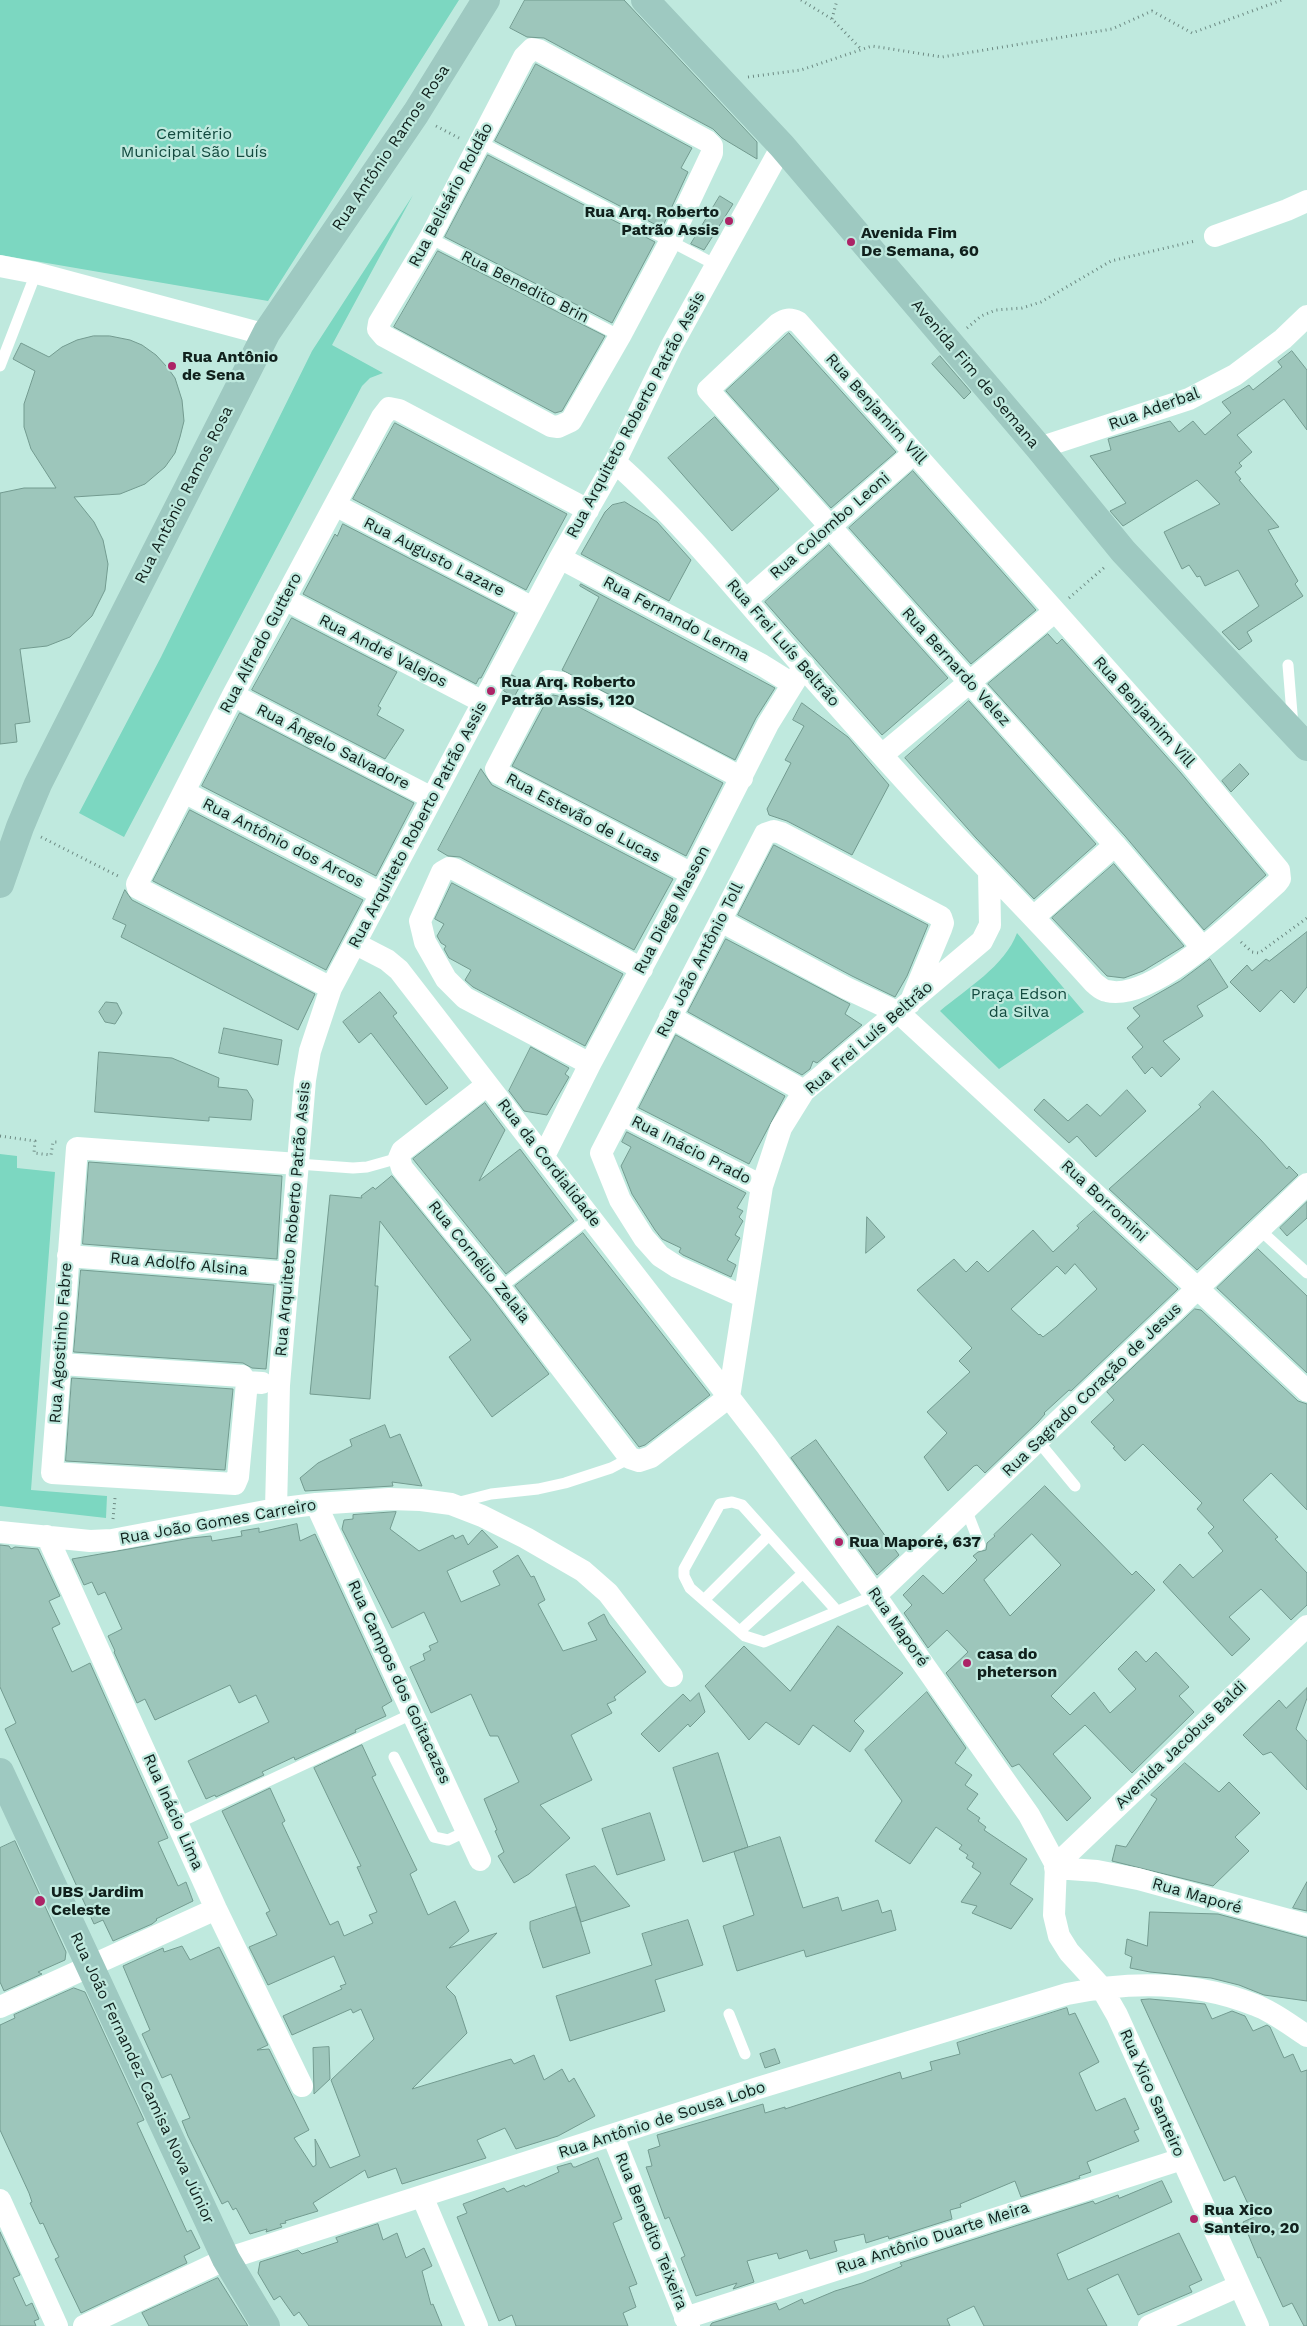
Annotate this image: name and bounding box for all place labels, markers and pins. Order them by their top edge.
place label: Rua Arq. Roberto Patrão Assis [584,202,719,240]
marker: Rua Arq. Roberto Patrão Assis [723,215,735,227]
place label: Avenida Fim De Semana, 60 [861,223,979,261]
marker: Avenida Fim De Semana, 60 [845,236,857,248]
place label: Rua Antônio de Sena [182,347,278,385]
marker: Rua Antônio de Sena [166,360,178,372]
place label: Rua Arq. Roberto Patrão Assis, 120 [501,672,636,710]
marker: Rua Arq. Roberto Patrão Assis, 120 [485,685,497,697]
place label: Rua Maporé, 637 [849,1532,981,1552]
marker: Rua Maporé, 637 [833,1536,845,1548]
place label: casa do pheterson [977,1644,1057,1682]
marker: casa do pheterson [961,1657,973,1669]
place label: UBS Jardim Celeste [51,1882,144,1920]
marker: UBS Jardim Celeste [33,1894,47,1908]
place label: Rua Xico Santeiro, 20 [1204,2200,1299,2238]
marker: Rua Xico Santeiro, 20 [1188,2213,1200,2225]

